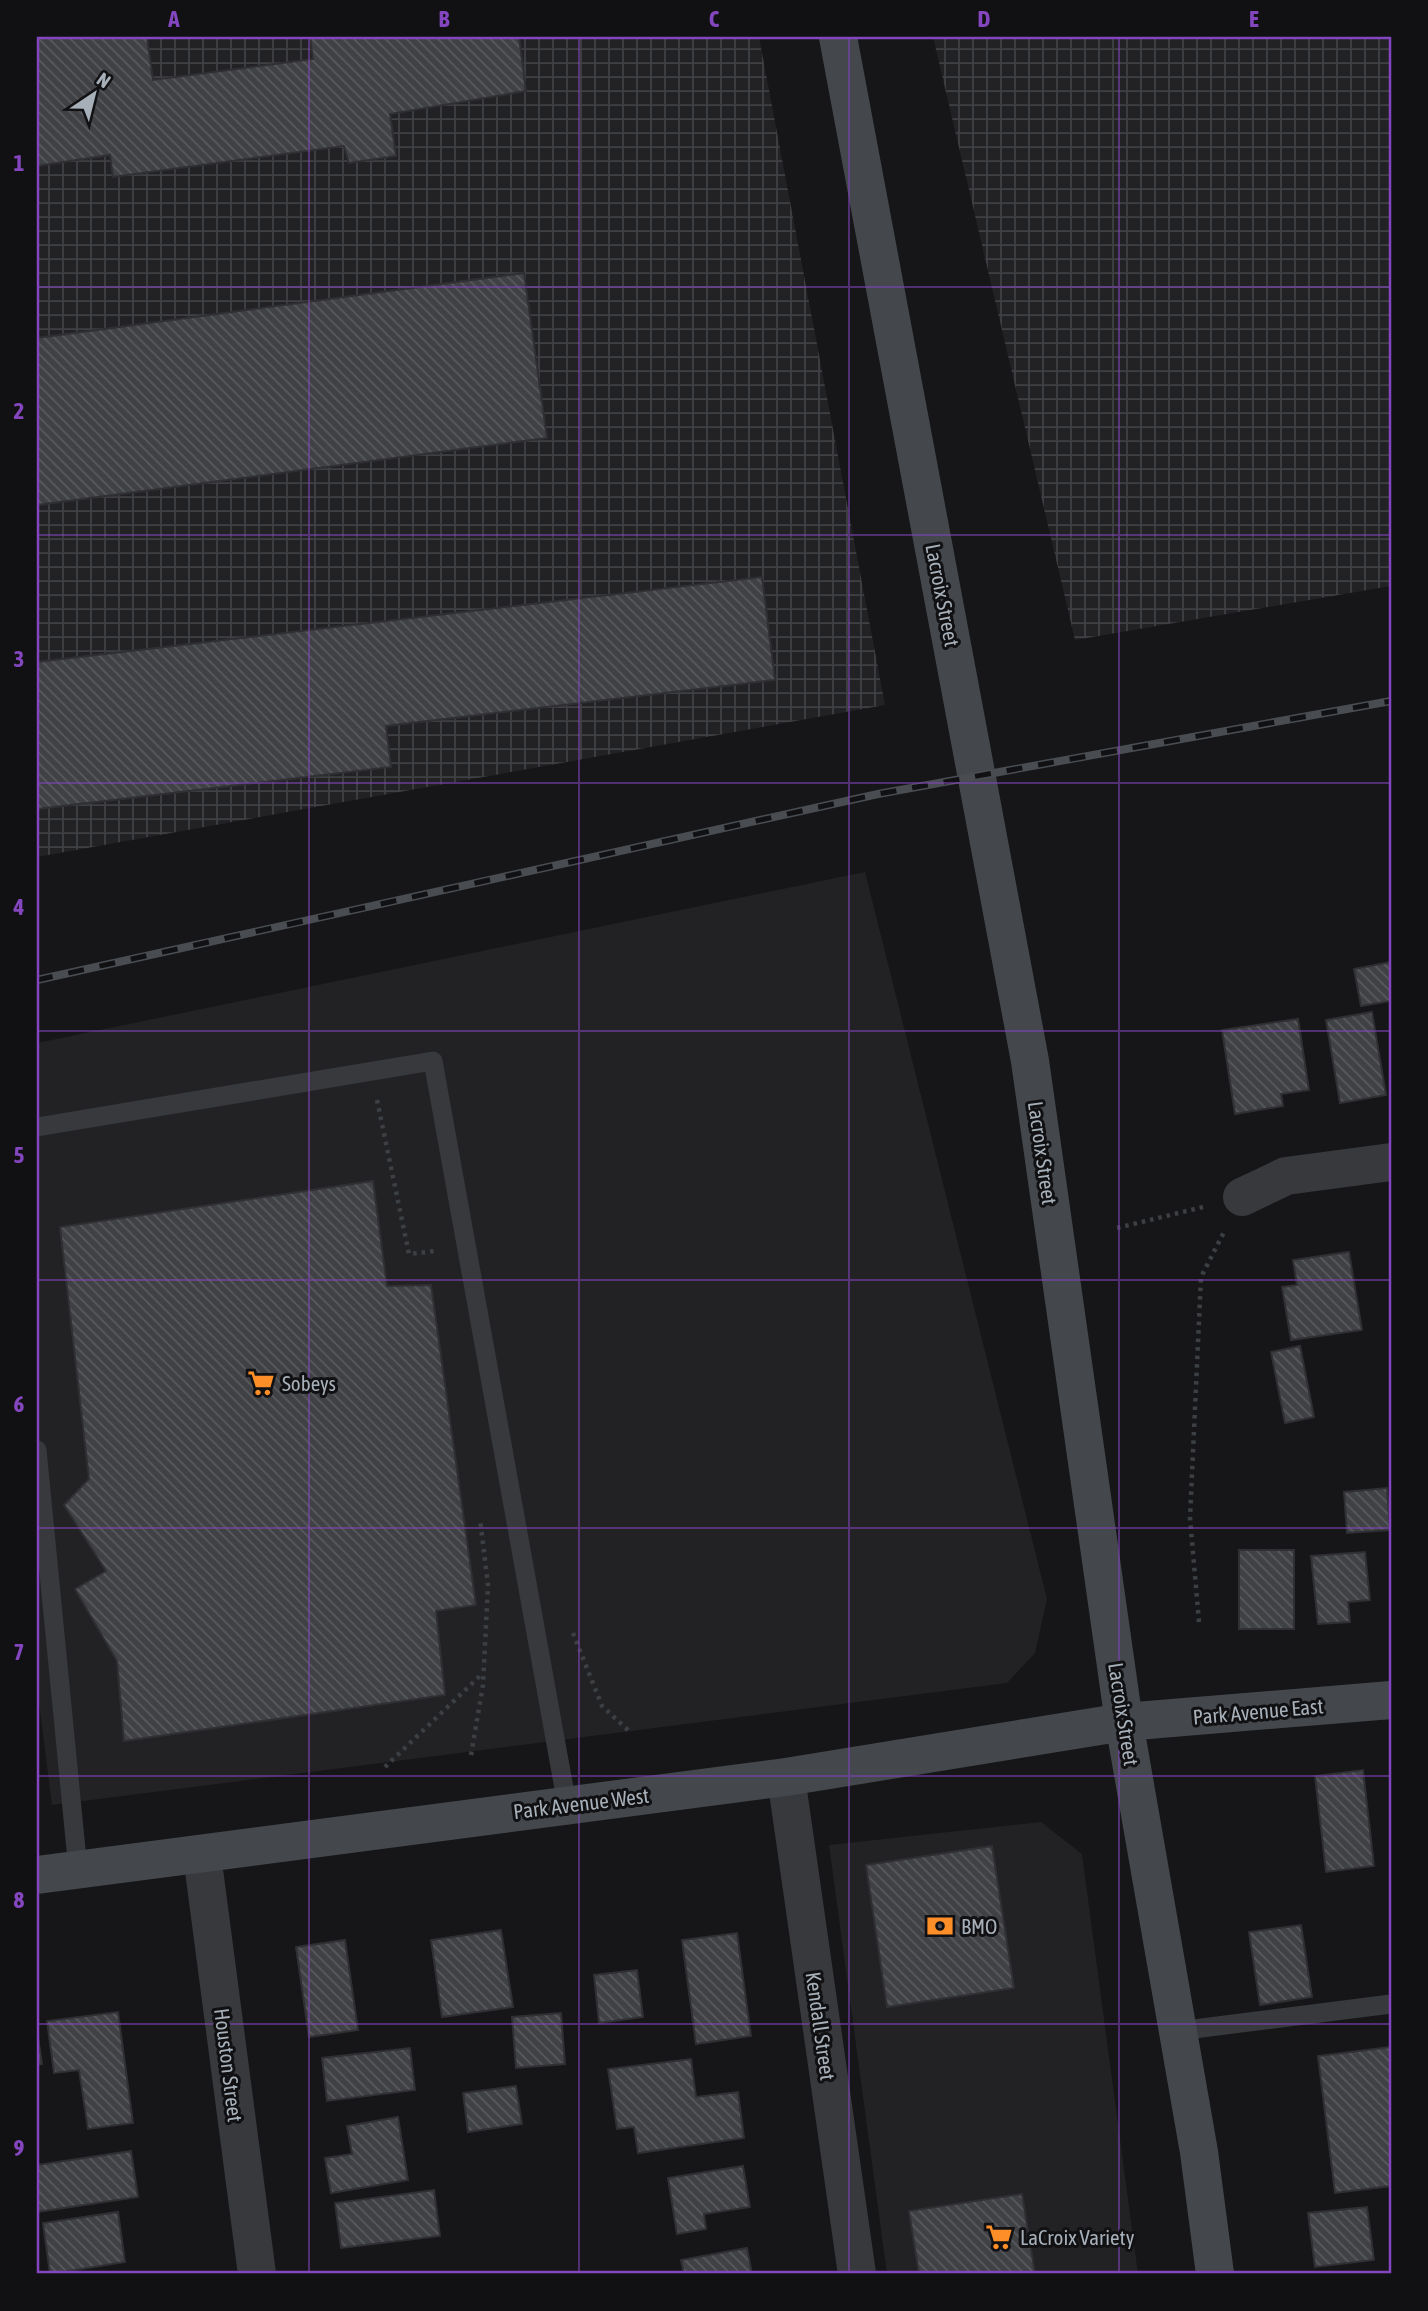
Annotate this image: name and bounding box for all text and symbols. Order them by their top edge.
text: A [167,6,180,32]
text: B [439,6,450,32]
text: C [709,6,720,32]
text: D [978,6,991,32]
text: E [1249,6,1259,32]
north arrow [60,60,130,130]
text: N [93,68,115,92]
text: 1 [14,150,25,176]
text: 2 [14,398,24,424]
street label: Lacroix Street [921,542,965,648]
text: 3 [14,646,24,672]
text: 4 [13,894,25,920]
street label: Lacroix Street [1024,1100,1062,1206]
text: 5 [14,1142,25,1168]
supermarket icon: Sobeys [246,1368,276,1398]
place label: Sobeys [282,1371,336,1395]
text: 6 [14,1391,25,1417]
text: 7 [14,1639,24,1665]
street label: Lacroix Street [1104,1661,1144,1767]
street label: Park Avenue East [1192,1693,1324,1729]
street label: Park Avenue West [512,1783,650,1823]
text: 8 [14,1887,25,1913]
bank icon: BMO [925,1911,955,1941]
place label: BMO [961,1914,997,1938]
street label: Kendall Street [802,1970,840,2082]
street label: Houston Street [210,2007,248,2123]
text: 9 [14,2135,25,2161]
supermarket icon: LaCroix Variety [984,2222,1014,2252]
place label: LaCroix Variety [1020,2225,1135,2249]

